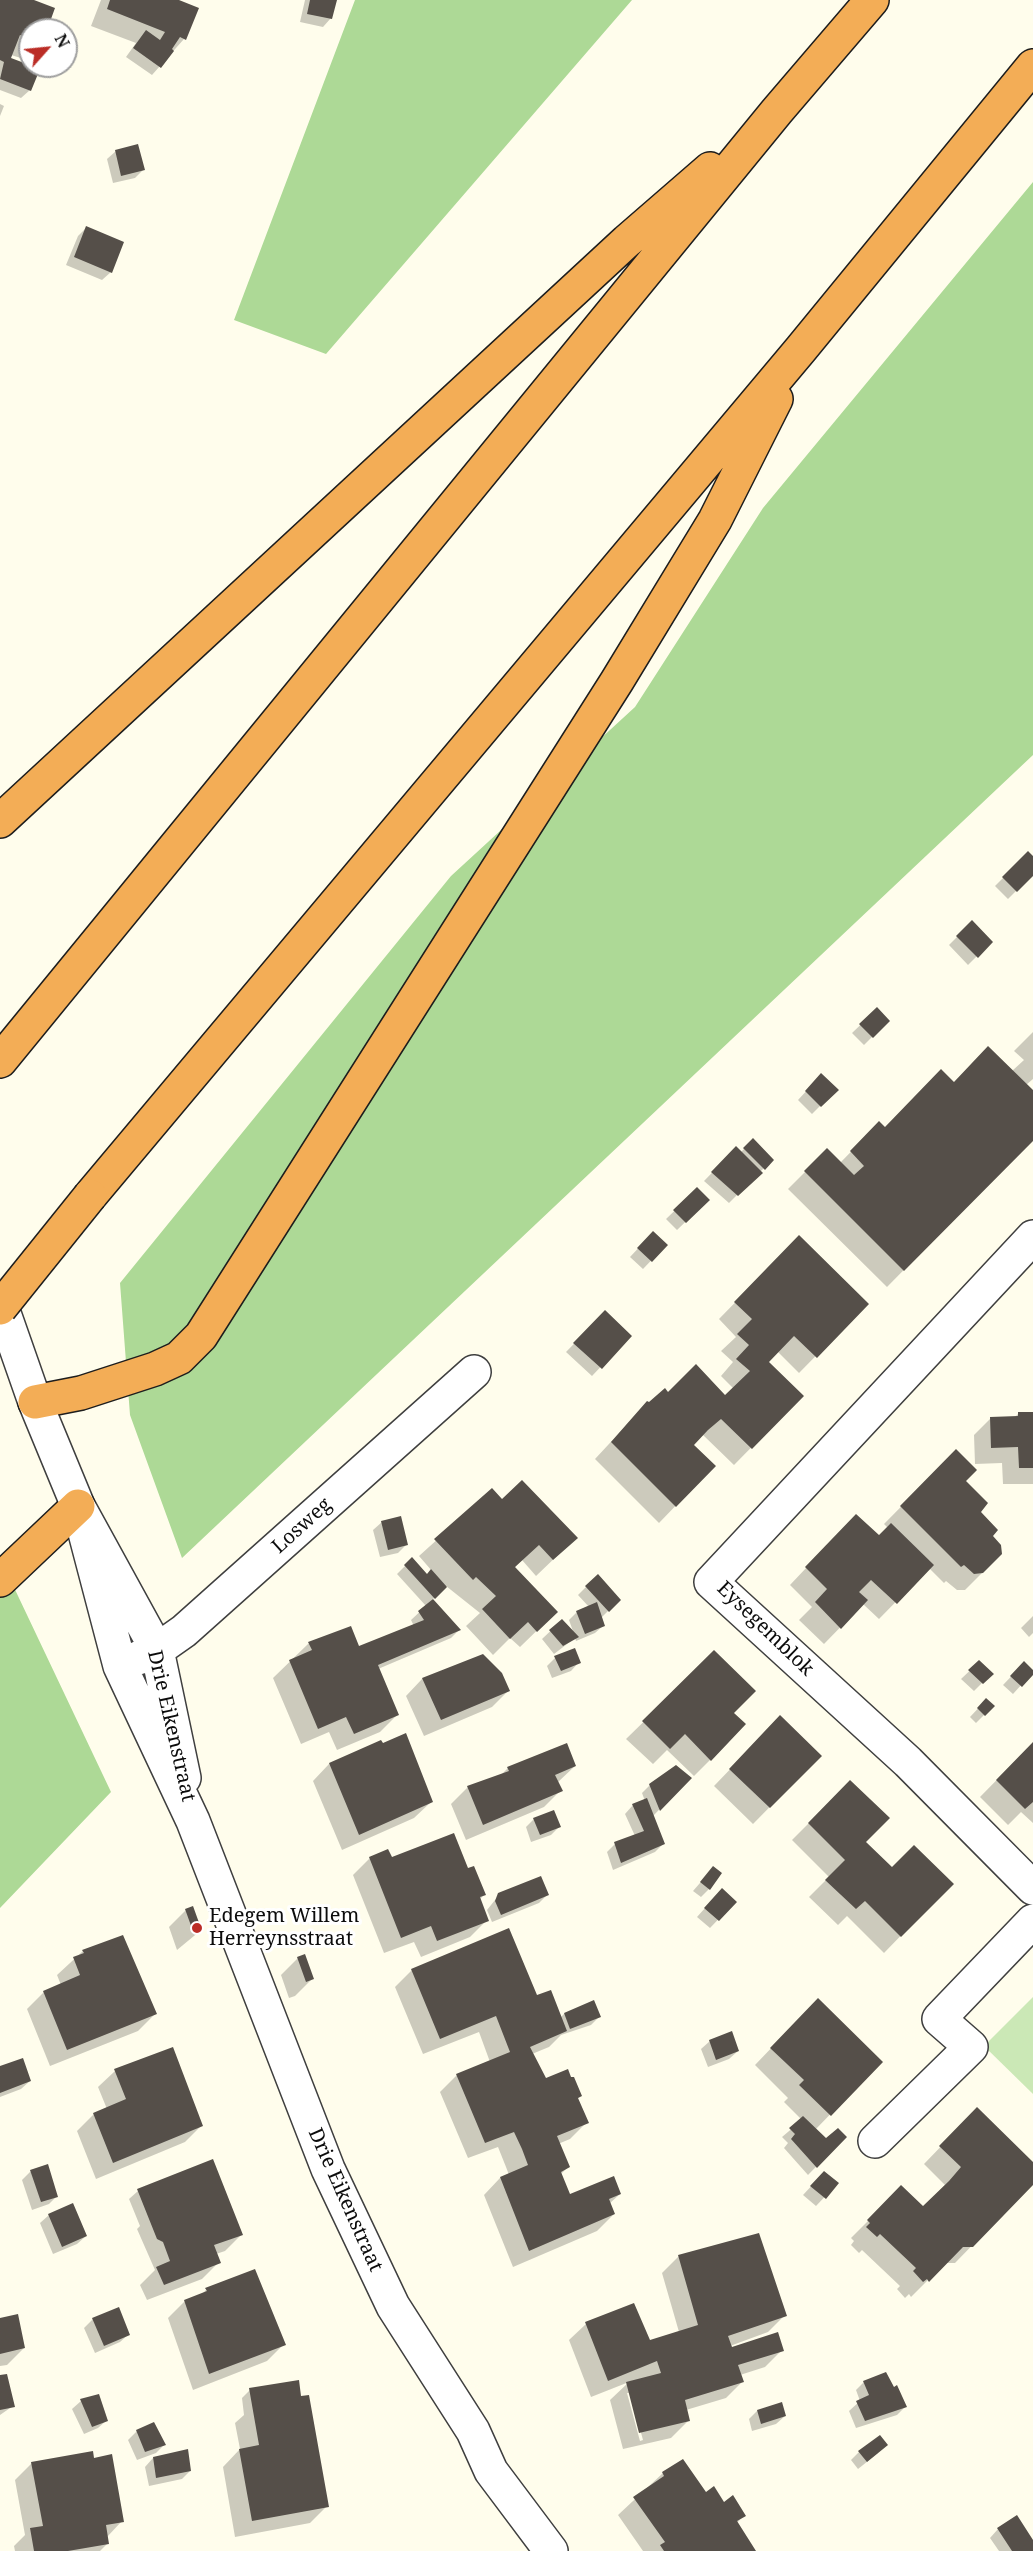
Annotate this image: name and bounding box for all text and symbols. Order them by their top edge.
north arrow [18,18,78,78]
text: N [50,30,75,51]
street label: Losweg [267,1493,337,1559]
street label: Eysegemblok [712,1577,818,1681]
street label: Drie Eikenstraat [142,1648,200,1804]
place label: Edegem Willem Herreynsstraat [209,1904,359,1951]
marker: Edegem Willem Herreynsstraat [190,1921,204,1935]
street label: Drie Eikenstraat [303,2124,387,2276]

